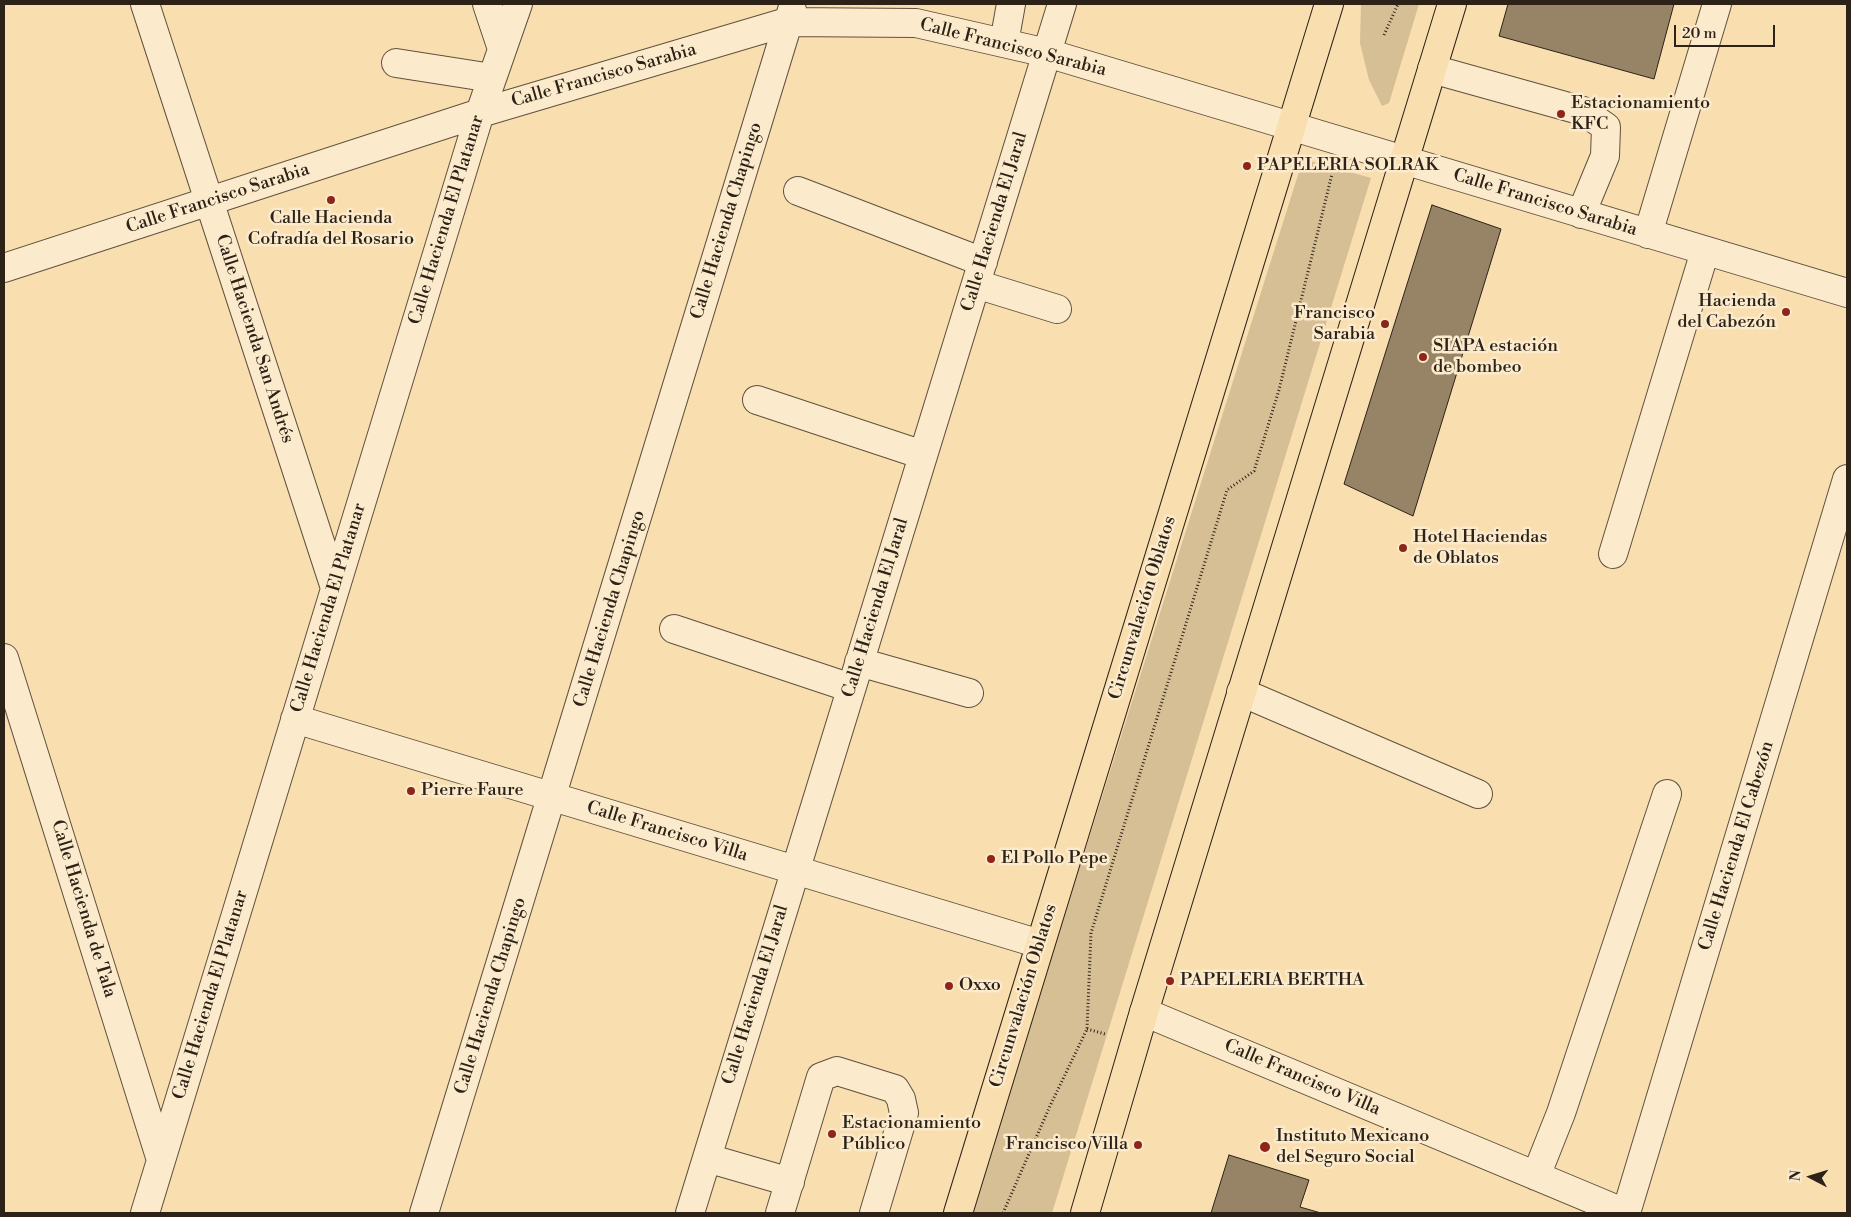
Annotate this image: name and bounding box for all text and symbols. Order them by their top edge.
street label: Calle Francisco Sarabia [917,14,1109,82]
scale bar [1676,15,1777,47]
text: 20 m [1682,24,1717,43]
street label: Calle Francisco Sarabia [509,39,699,113]
place label: Estacionamiento KFC [1571,93,1710,136]
marker: Estacionamiento KFC [1555,108,1567,120]
street label: Calle Hacienda El Platanar [405,113,489,327]
street label: Calle Hacienda Chapingo [687,120,767,322]
street label: Calle Hacienda El Jaral [957,130,1033,314]
place label: PAPELERIA SOLRAK [1257,155,1438,177]
street label: Calle Francisco Sarabia [124,159,312,239]
marker: PAPELERIA SOLRAK [1241,160,1253,172]
street label: Calle Francisco Sarabia [1450,165,1640,241]
marker: Calle Hacienda Cofradía del Rosario [325,194,337,206]
place label: Calle Hacienda Cofradía del Rosario [248,208,414,250]
street label: Calle Hacienda San Andrés [210,232,298,446]
place label: Hacienda del Cabezón [1677,291,1776,334]
place label: Francisco Sarabia [1294,303,1375,346]
marker: Hacienda del Cabezón [1780,306,1792,318]
marker: Francisco Sarabia [1379,318,1391,330]
place label: SIAPA estación de bombeo [1433,336,1558,378]
marker: SIAPA estación de bombeo [1417,351,1429,363]
street label: Calle Hacienda El Platanar [287,501,371,715]
street label: Calle Hacienda Chapingo [570,508,650,710]
street label: Circunvalación Oblatos [1105,514,1181,702]
street label: Calle Hacienda El Jaral [838,516,914,700]
place label: Hotel Haciendas de Oblatos [1413,527,1547,570]
marker: Hotel Haciendas de Oblatos [1397,542,1409,554]
street label: Calle Hacienda El Cabezón [1695,739,1779,953]
place label: Pierre Faure [421,780,524,802]
marker: Pierre Faure [405,785,417,797]
street label: Calle Francisco Villa [584,797,750,867]
street label: Calle Hacienda de Tala [46,818,120,1000]
place label: El Pollo Pepe [1001,848,1108,870]
marker: El Pollo Pepe [985,853,997,865]
street label: Calle Hacienda El Platanar [169,888,253,1102]
street label: Calle Hacienda Chapingo [451,895,531,1097]
street label: Circunvalación Oblatos [986,902,1062,1090]
street label: Calle Hacienda El Jaral [718,903,794,1087]
place label: PAPELERIA BERTHA [1180,970,1364,992]
place label: Oxxo [959,975,1001,997]
marker: PAPELERIA BERTHA [1164,975,1176,987]
marker: Oxxo [943,980,955,992]
street label: Calle Francisco Villa [1221,1035,1383,1121]
place label: Estacionamiento Público [842,1113,981,1156]
place label: Instituto Mexicano del Seguro Social [1276,1126,1429,1168]
marker: Estacionamiento Público [826,1128,838,1140]
place label: Francisco Villa [1005,1134,1128,1156]
marker: Francisco Villa [1132,1139,1144,1151]
marker: Instituto Mexicano del Seguro Social [1258,1140,1272,1154]
north arrow [1786,1152,1836,1202]
text: N [1787,1169,1806,1182]

